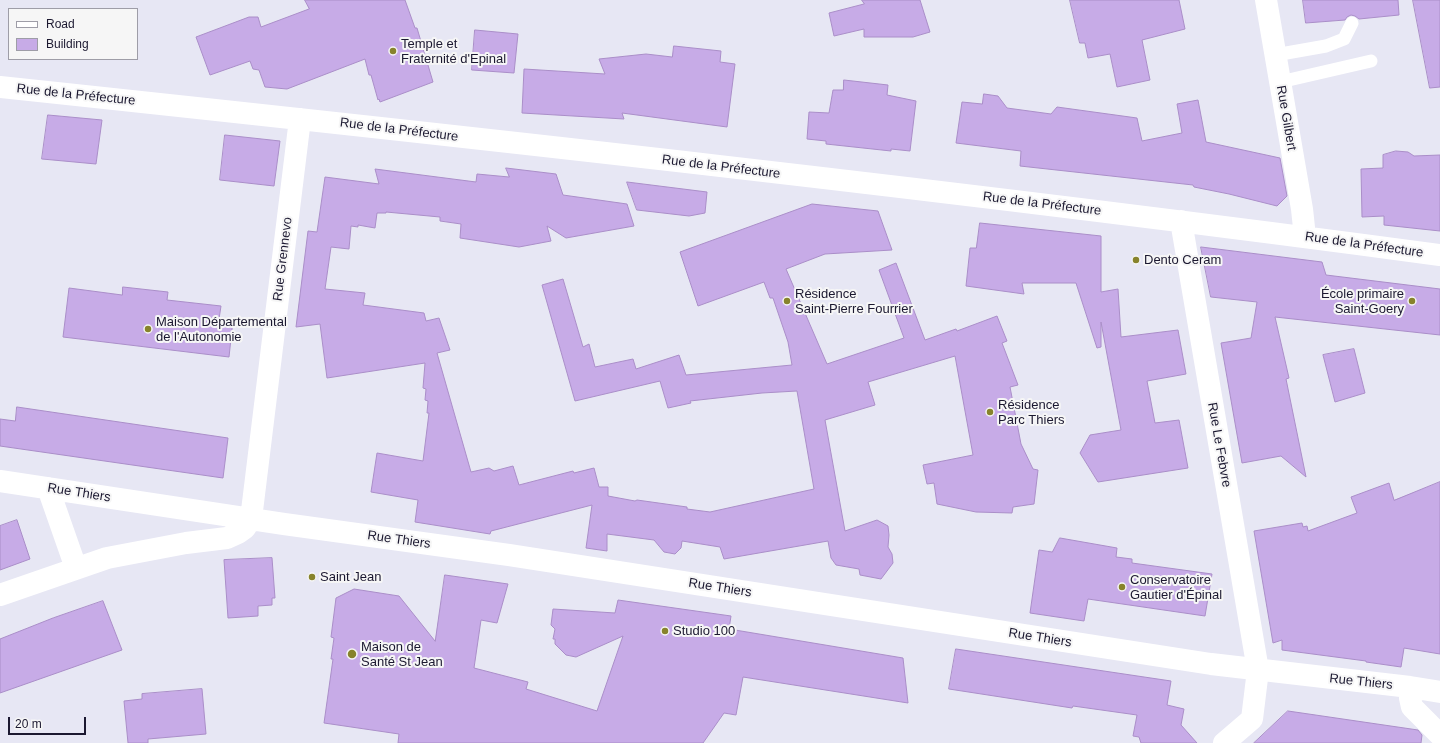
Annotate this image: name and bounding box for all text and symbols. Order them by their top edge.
legend [8,8,138,60]
text: Road [46,17,75,31]
place label: Temple et Fraternité d'Epinal [401,36,506,67]
text: Building [46,37,89,51]
marker: Temple et Fraternité d'Epinal [388,46,398,56]
street label: Rue de la Préfecture [16,81,136,109]
street label: Rue Gilbert [1273,84,1299,152]
street label: Rue de la Préfecture [339,115,459,145]
street label: Rue de la Préfecture [661,152,781,182]
street label: Rue de la Préfecture [982,189,1102,219]
street label: Rue Grennevo [270,216,296,302]
street label: Rue de la Préfecture [1304,229,1424,261]
place label: Dento Ceram [1144,252,1221,268]
marker: Dento Ceram [1131,255,1141,265]
place label: Résidence Saint-Pierre Fourrier [795,286,913,317]
place label: École primaire Saint-Goery [1321,286,1404,317]
marker: Résidence Saint-Pierre Fourrier [782,296,792,306]
marker: École primaire Saint-Goery [1407,296,1417,306]
place label: Maison Départemental de l'Autonomie [156,314,287,345]
marker: Maison Départemental de l'Autonomie [143,324,153,334]
place label: Résidence Parc Thiers [998,397,1064,428]
street label: Rue Le Febvre [1204,401,1234,489]
marker: Résidence Parc Thiers [985,407,995,417]
street label: Rue Thiers [46,480,112,506]
street label: Rue Thiers [366,528,432,552]
place label: Saint Jean [320,569,381,585]
marker: Saint Jean [307,572,317,582]
place label: Conservatoire Gautier d'Épinal [1130,572,1222,603]
street label: Rue Thiers [687,575,753,601]
marker: Conservatoire Gautier d'Épinal [1117,582,1127,592]
place label: Studio 100 [673,623,735,639]
street label: Rue Thiers [1007,625,1073,651]
marker: Studio 100 [660,626,670,636]
place label: Maison de Santé St Jean [361,639,443,670]
marker: Maison de Santé St Jean [346,648,358,660]
street label: Rue Thiers [1329,671,1393,693]
scale bar [10,709,88,735]
text: 20 m [15,717,42,731]

